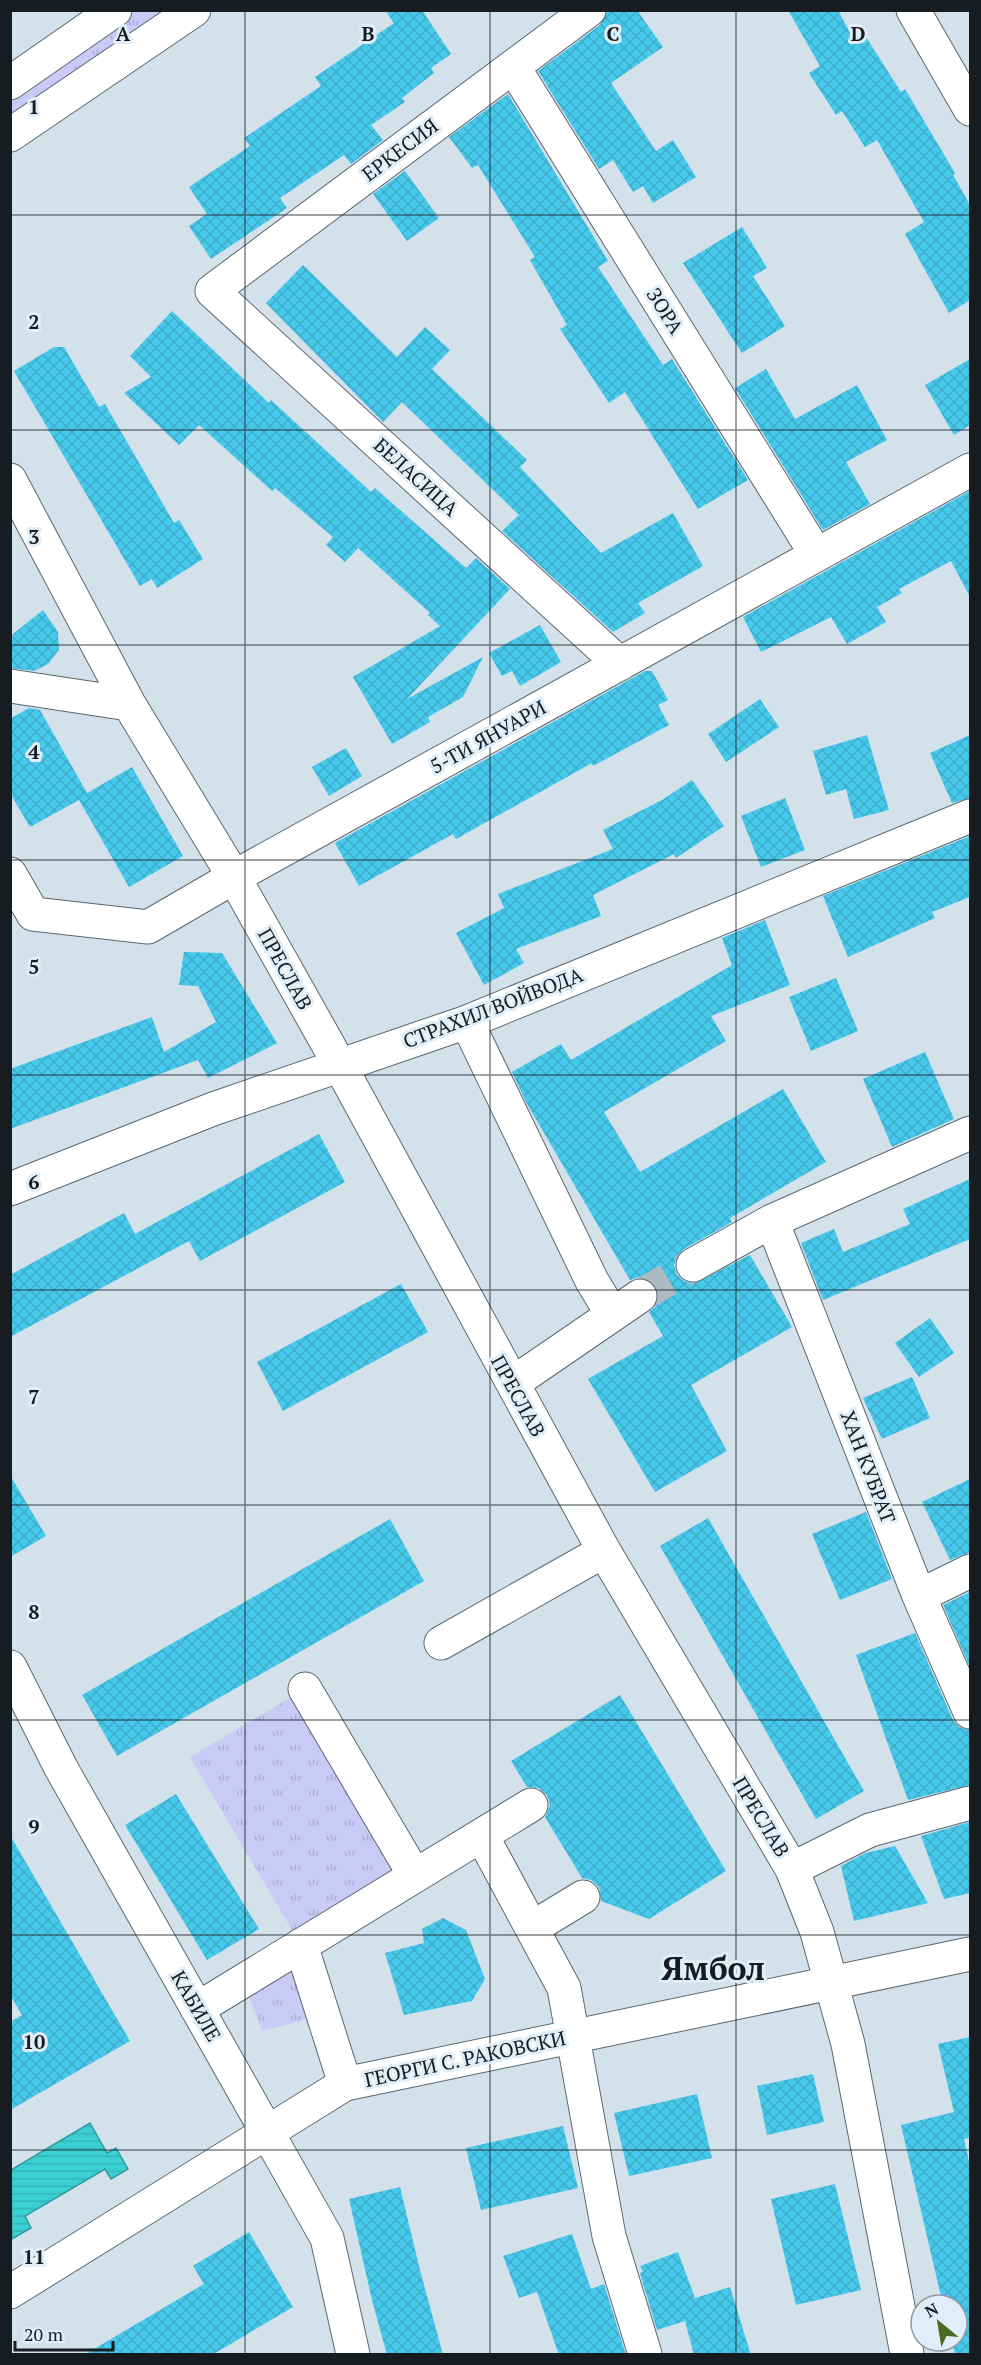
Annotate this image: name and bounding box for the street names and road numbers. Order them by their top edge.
street label: ЕРКЕСИЯ [356,112,443,187]
street label: ЗОРА [641,282,690,339]
street label: БЕЛАСИЦА [368,431,465,522]
street label: 5-ТИ ЯНУАРИ [425,693,551,780]
street label: ПРЕСЛАВ [252,923,319,1014]
street label: СТРАХИЛ ВОЙВОДА [399,961,587,1054]
street label: ПРЕСЛАВ [485,1350,552,1441]
street label: ХАН КУБРАТ [835,1407,902,1527]
street label: ПРЕСЛАВ [727,1771,796,1862]
street label: КАБИЛЕ [165,1965,228,2046]
street label: ГЕОРГИ С. РАКОВСКИ [362,2024,568,2093]

